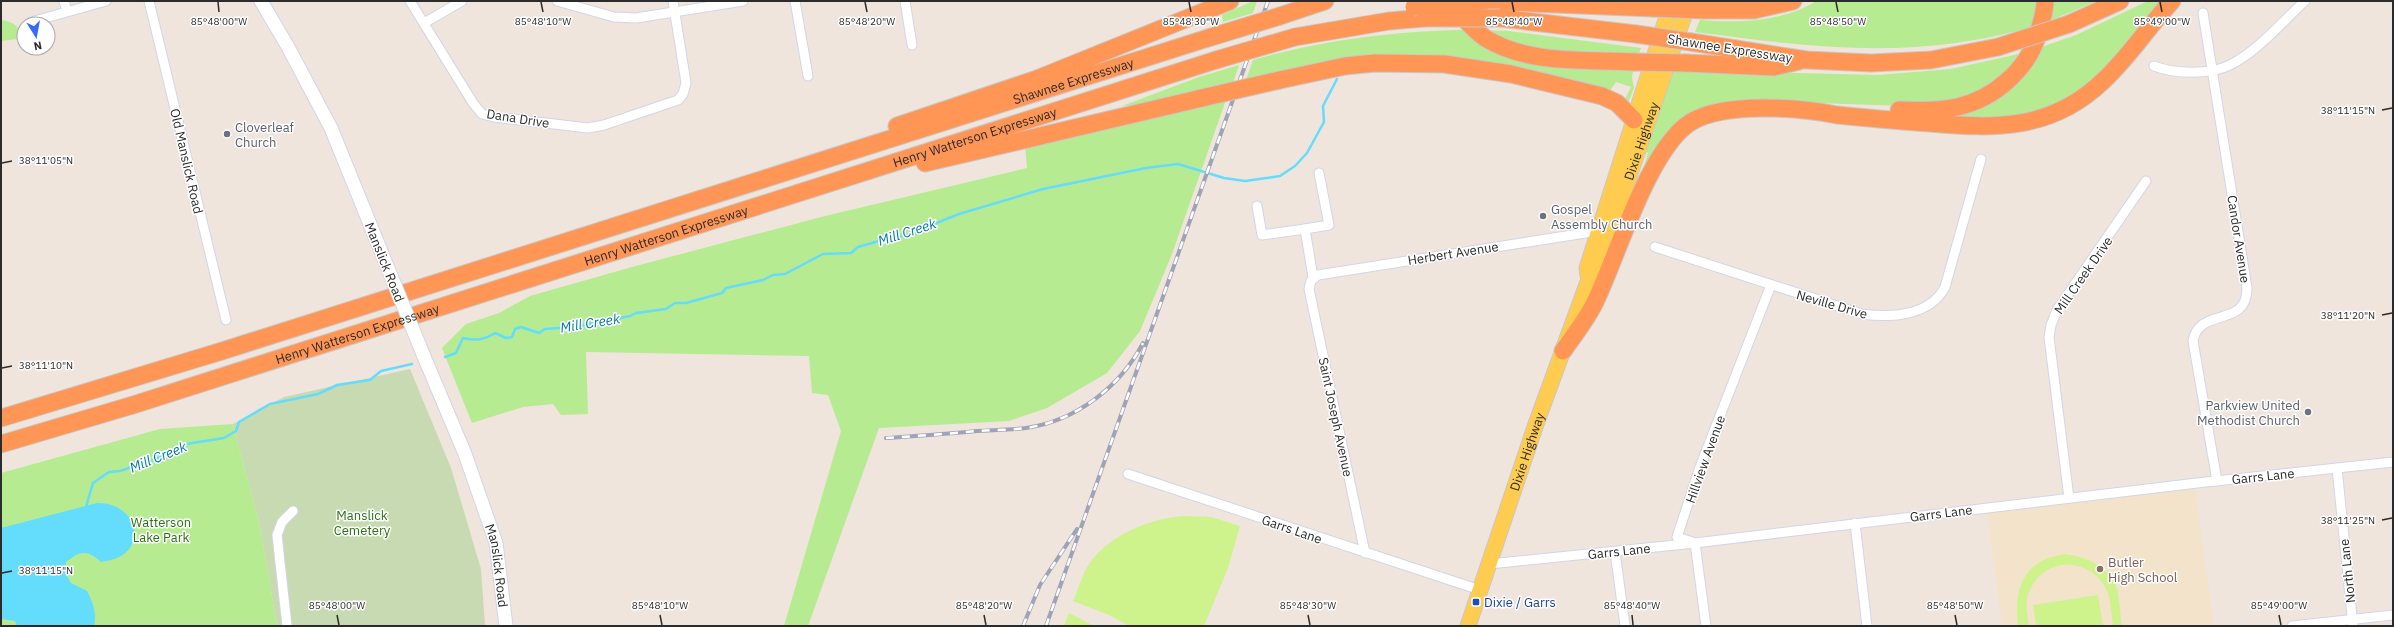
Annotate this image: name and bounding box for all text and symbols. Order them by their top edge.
text: 85°48'00"W [191,15,247,28]
text: 85°48'10"W [515,15,571,28]
text: 85°48'20"W [839,15,895,28]
text: 85°48'30"W [1163,15,1219,28]
text: 85°48'40"W [1486,15,1542,28]
text: 85°48'50"W [1810,15,1866,28]
text: 85°49'00"W [2134,15,2190,28]
north arrow [16,16,56,56]
street label: Shawnee Expressway [1666,30,1794,67]
text: N [33,38,43,53]
street label: Shawnee Expressway [1011,54,1136,108]
street label: Dixie Highway [1620,99,1663,183]
street label: Henry Watterson Expressway [891,103,1059,171]
text: 38°11'15"N [2321,104,2375,117]
street label: Dana Drive [485,105,550,132]
street label: Old Manslick Road [166,107,207,215]
place label: Cloverleaf Church [235,119,294,151]
marker: Cloverleaf Church [222,129,232,139]
text: 38°11'05"N [19,154,73,167]
street label: Candor Avenue [2223,194,2254,284]
street label: Henry Watterson Expressway [582,201,751,270]
place label: Gospel Assembly Church [1551,201,1652,233]
marker: Gospel Assembly Church [1538,211,1548,221]
water label: Mill Creek [876,214,939,250]
street label: Manslick Road [361,220,408,304]
street label: Mill Creek Drive [2050,233,2116,317]
street label: Herbert Avenue [1406,238,1500,269]
street label: Neville Drive [1794,286,1869,323]
street label: Henry Watterson Expressway [273,300,442,368]
water label: Mill Creek [559,309,622,337]
text: 38°11'20"N [2321,309,2375,322]
street label: Saint Joseph Avenue [1315,356,1356,478]
text: 38°11'10"N [19,359,73,372]
place label: Parkview United Methodist Church [2197,397,2300,429]
marker: Parkview United Methodist Church [2303,407,2313,417]
street label: Dixie Highway [1506,410,1549,493]
street label: Hillview Avenue [1682,413,1729,506]
water label: Mill Creek [127,437,190,477]
street label: Garrs Lane [2231,465,2295,488]
street label: Garrs Lane [1909,501,1973,526]
park label: Manslick Cemetery [334,507,391,539]
street label: Garrs Lane [1259,511,1324,548]
park label: Watterson Lake Park [131,514,191,546]
text: 38°11'25"N [2321,514,2375,527]
street label: Manslick Road [481,522,512,608]
street label: North Lane [2336,538,2359,604]
street label: Garrs Lane [1587,540,1651,563]
place label: Butler High School [2108,554,2178,586]
text: 38°11'15"N [19,564,73,577]
marker: Butler High School [2095,564,2105,574]
place label: Dixie / Garrs [1484,594,1556,611]
marker: Dixie / Garrs [1471,597,1481,607]
text: 85°48'00"W [309,599,365,612]
text: 85°48'10"W [632,599,688,612]
text: 85°48'20"W [956,599,1012,612]
text: 85°48'30"W [1280,599,1336,612]
text: 85°48'40"W [1604,599,1660,612]
text: 85°48'50"W [1927,599,1983,612]
text: 85°49'00"W [2251,599,2307,612]

